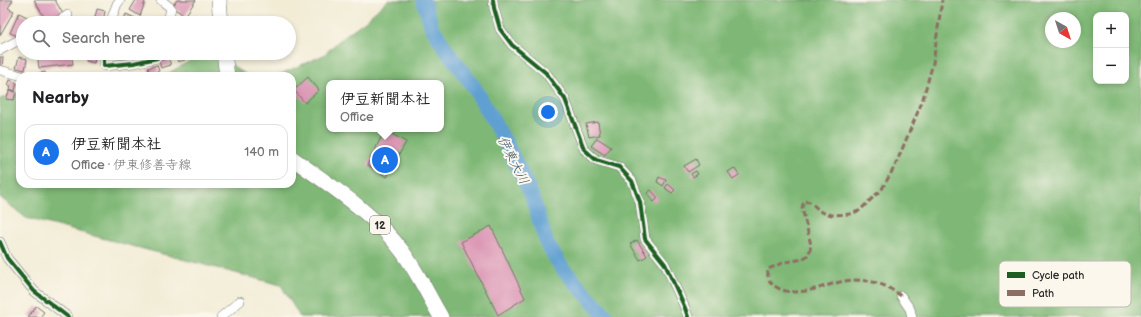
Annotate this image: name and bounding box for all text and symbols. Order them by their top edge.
north arrow [1045,12,1081,48]
map controls [1093,12,1129,84]
button: + [1093,12,1129,48]
search box [16,16,296,60]
icon: search [30,27,52,49]
text: Search here [62,29,145,48]
button: − [1093,48,1129,84]
popup [326,80,444,132]
text: Nearby [32,88,89,108]
text: 伊豆新聞本社 [340,90,430,109]
your location [538,102,558,122]
text: Office [340,109,374,125]
water label: 伊東大川 [494,134,532,187]
text: 伊豆新聞本社 [71,135,161,154]
text: A [42,144,50,160]
text: 140 m [244,144,279,160]
pin: A [372,145,398,175]
text: Office · 伊東修善寺線 [71,157,191,173]
road number: 12 [370,216,390,234]
legend [999,261,1131,307]
text: Cycle path [1032,269,1084,282]
text: Path [1032,287,1054,300]

